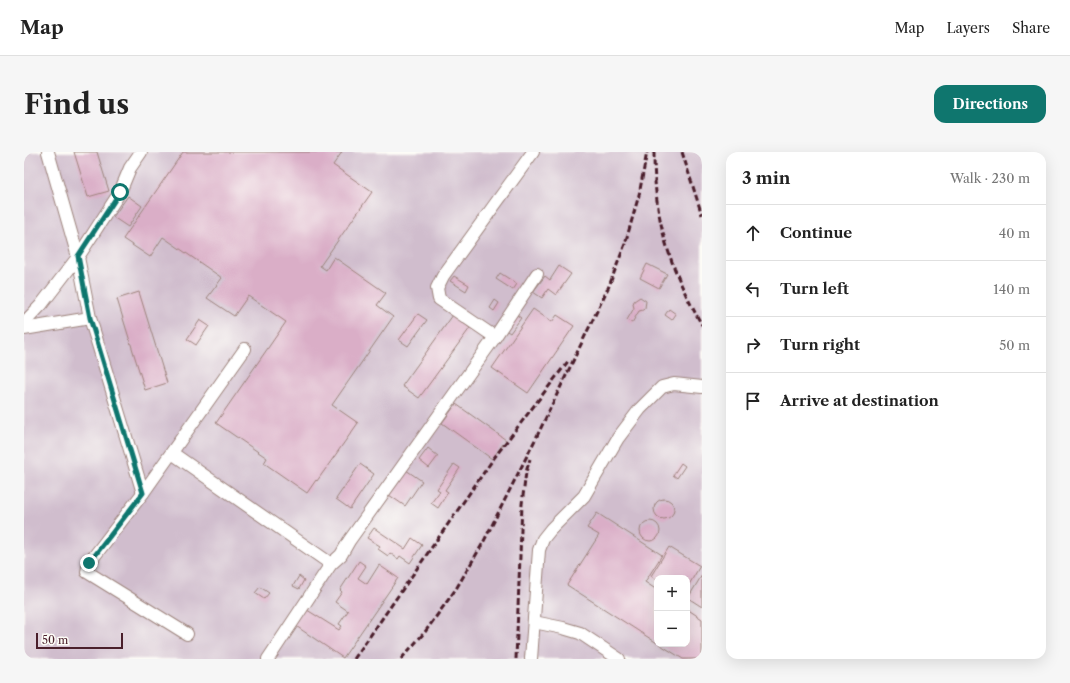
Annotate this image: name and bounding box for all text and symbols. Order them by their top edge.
text: Map [20,16,64,39]
text: Map [894,19,924,37]
text: Layers [946,19,990,37]
text: Share [1012,19,1050,37]
button: Directions [934,85,1046,123]
text: Find us [24,87,129,121]
text: 3 min [742,168,791,188]
text: Walk · 230 m [950,170,1030,186]
route start [111,183,129,201]
icon: ahead [742,222,764,244]
text: Continue [780,223,852,242]
text: 40 m [999,225,1030,241]
icon: left [742,278,764,300]
text: Turn left [780,279,849,298]
text: 140 m [993,281,1030,297]
icon: right [742,334,764,356]
text: Turn right [780,335,860,354]
text: 50 m [999,337,1030,353]
icon: arrive [742,390,764,412]
text: Arrive at destination [780,391,939,410]
route end [80,554,98,572]
map controls [654,575,690,647]
button: + [654,575,690,611]
button: − [654,611,690,647]
scale bar [36,631,123,650]
text: 50 m [42,633,68,647]

